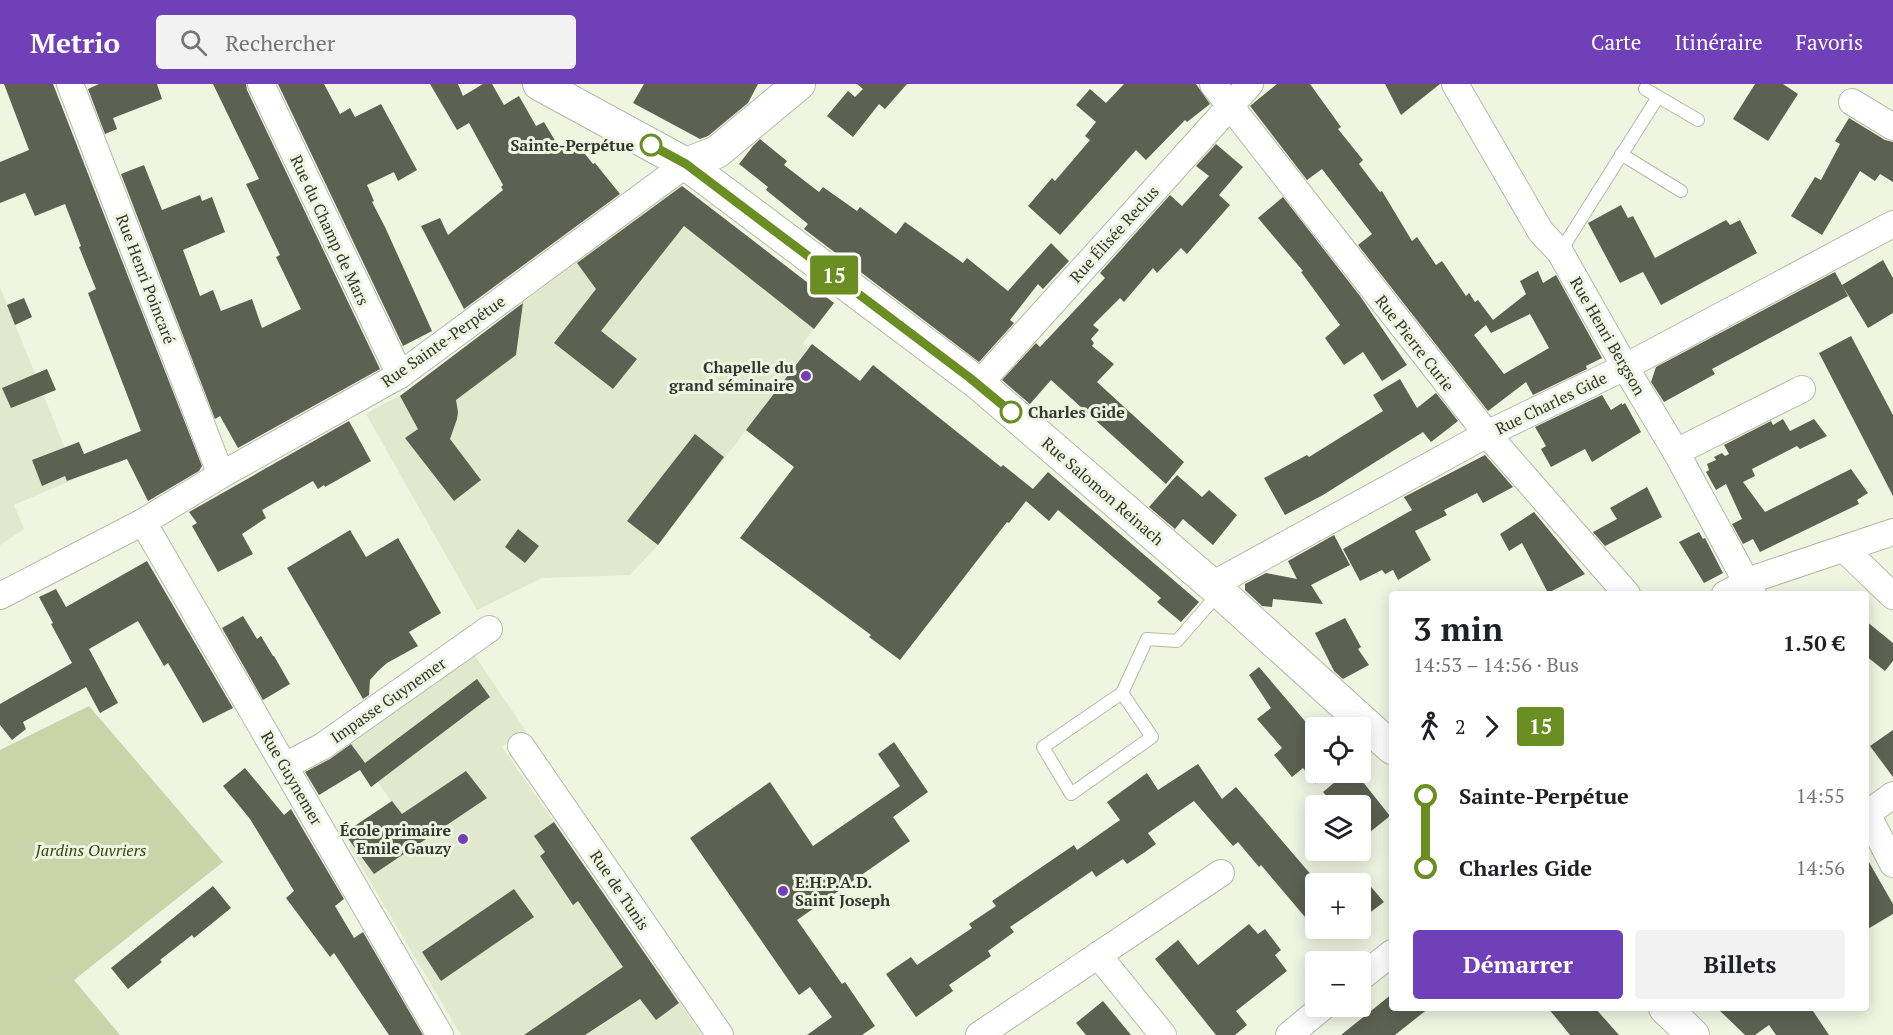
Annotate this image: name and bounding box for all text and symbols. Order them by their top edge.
search box [156,15,576,69]
text: Metrio [30,24,120,61]
icon: search [177,26,210,59]
text: Rechercher [225,28,335,57]
text: Carte [1591,28,1641,56]
text: Itinéraire [1674,28,1763,56]
text: Favoris [1796,28,1863,56]
place label: Sainte-Perpétue [510,134,634,156]
marker: Sainte-Perpétue [640,134,662,156]
street label: Rue du Champ de Mars [285,151,375,309]
street label: Rue Élisée Reclus [1065,181,1164,287]
street label: Rue Henri Poincaré [111,211,181,347]
line badge: 15 [807,256,861,294]
text: 15 [822,261,846,289]
street label: Rue Henri Bergson [1565,273,1651,400]
street label: Rue Sainte-Perpétue [377,290,509,392]
street label: Rue Pierre Curie [1370,290,1460,396]
place label: Chapelle du grand séminaire [669,356,794,396]
street label: Rue Charles Gide [1491,366,1611,440]
marker: Chapelle du grand séminaire [799,369,813,383]
marker: Charles Gide [1000,401,1022,423]
place label: Charles Gide [1028,401,1125,423]
street label: Rue Salomon Reinach [1037,432,1169,550]
text: 3 min [1413,607,1503,650]
text: 1.50 € [1783,628,1845,657]
street label: Impasse Guynemer [326,651,451,748]
text: 14:53 – 14:56 · Bus [1413,651,1579,678]
icon: walk [1413,710,1446,743]
icon: forward [1475,710,1508,743]
text: 15 [1529,712,1552,740]
text: 2 [1455,713,1466,740]
map controls [1305,717,1371,1017]
button: locate [1305,717,1371,783]
street label: Rue Guynemer [256,727,328,830]
text: Sainte-Perpétue [1459,781,1629,810]
text: 14:55 [1796,782,1845,809]
button: layers [1305,795,1371,861]
place label: École primaire Emile Gauzy [340,819,452,859]
marker: École primaire Emile Gauzy [456,832,470,846]
park label: Jardins Ouvriers [35,839,147,861]
street label: Rue de Tunis [585,846,655,934]
text: Charles Gide [1459,853,1592,882]
text: 14:56 [1796,854,1845,881]
place label: E.H.P.A.D. Saint Joseph [795,871,891,911]
button: + [1305,873,1371,939]
marker: E.H.P.A.D. Saint Joseph [776,884,790,898]
button: Démarrer [1413,930,1623,999]
button: Billets [1635,930,1845,999]
button: − [1305,951,1371,1017]

